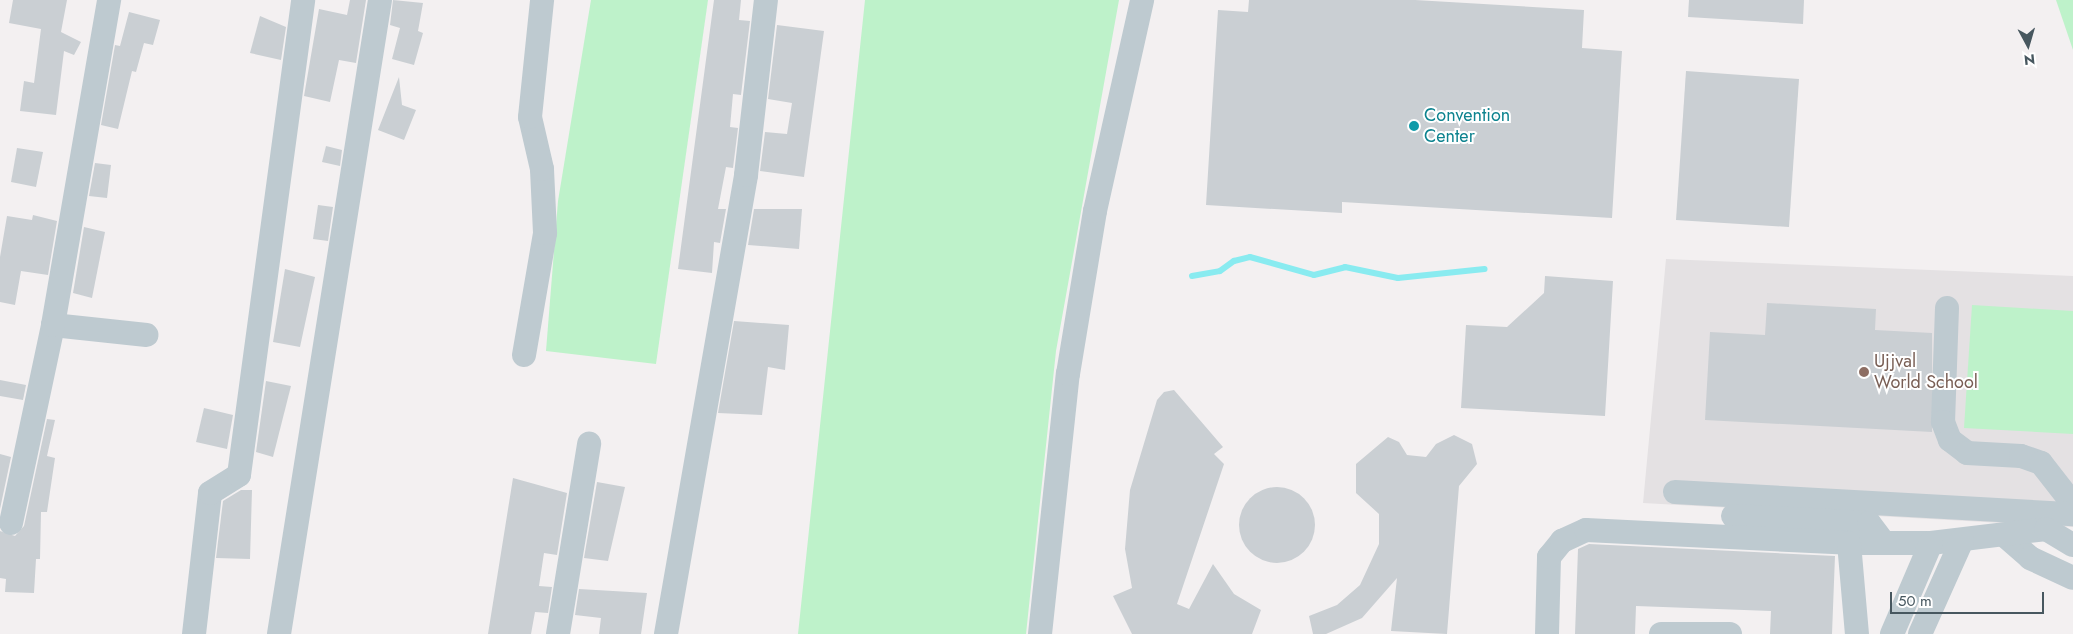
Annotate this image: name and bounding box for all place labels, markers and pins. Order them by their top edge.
place label: Convention Center [1424,105,1510,148]
marker: Convention Center [1408,120,1420,132]
place label: Ujjval World School [1874,351,1978,394]
marker: Ujjval World School [1858,366,1870,378]

